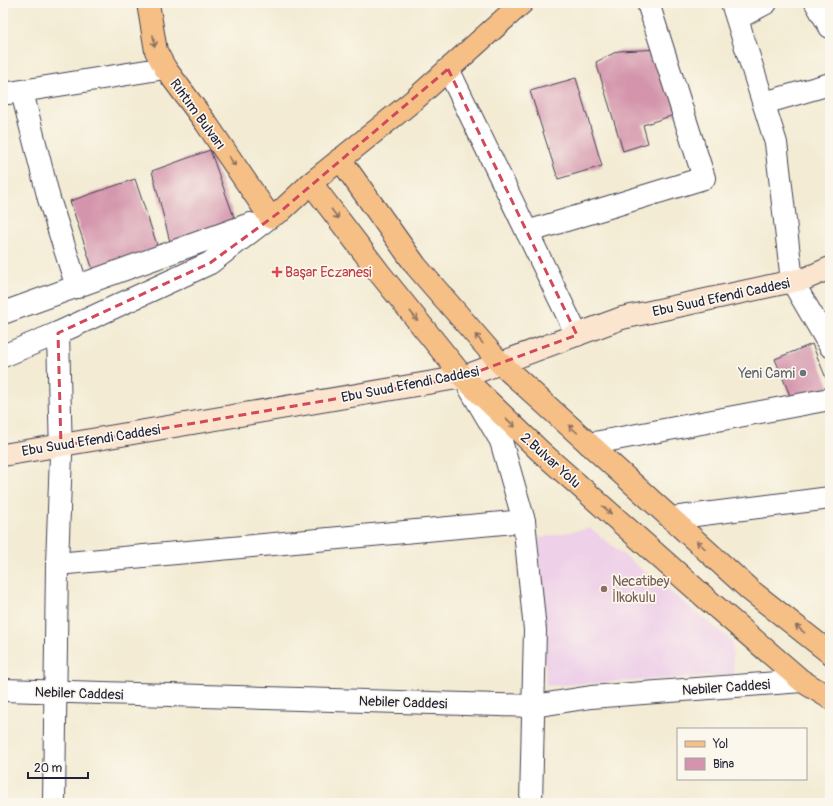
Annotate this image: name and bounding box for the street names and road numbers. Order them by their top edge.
street label: Rıhtım Bulvarı [166,76,229,153]
street label: Ebu Suud Efendi Caddesi [651,275,792,320]
street label: Ebu Suud Efendi Caddesi [340,363,481,406]
street label: Ebu Suud Efendi Caddesi [21,421,162,460]
street label: 2.Bulvar Yolu [517,429,584,492]
street label: Nebiler Caddesi [681,676,771,699]
street label: Nebiler Caddesi [34,683,124,704]
street label: Nebiler Caddesi [358,692,448,713]

